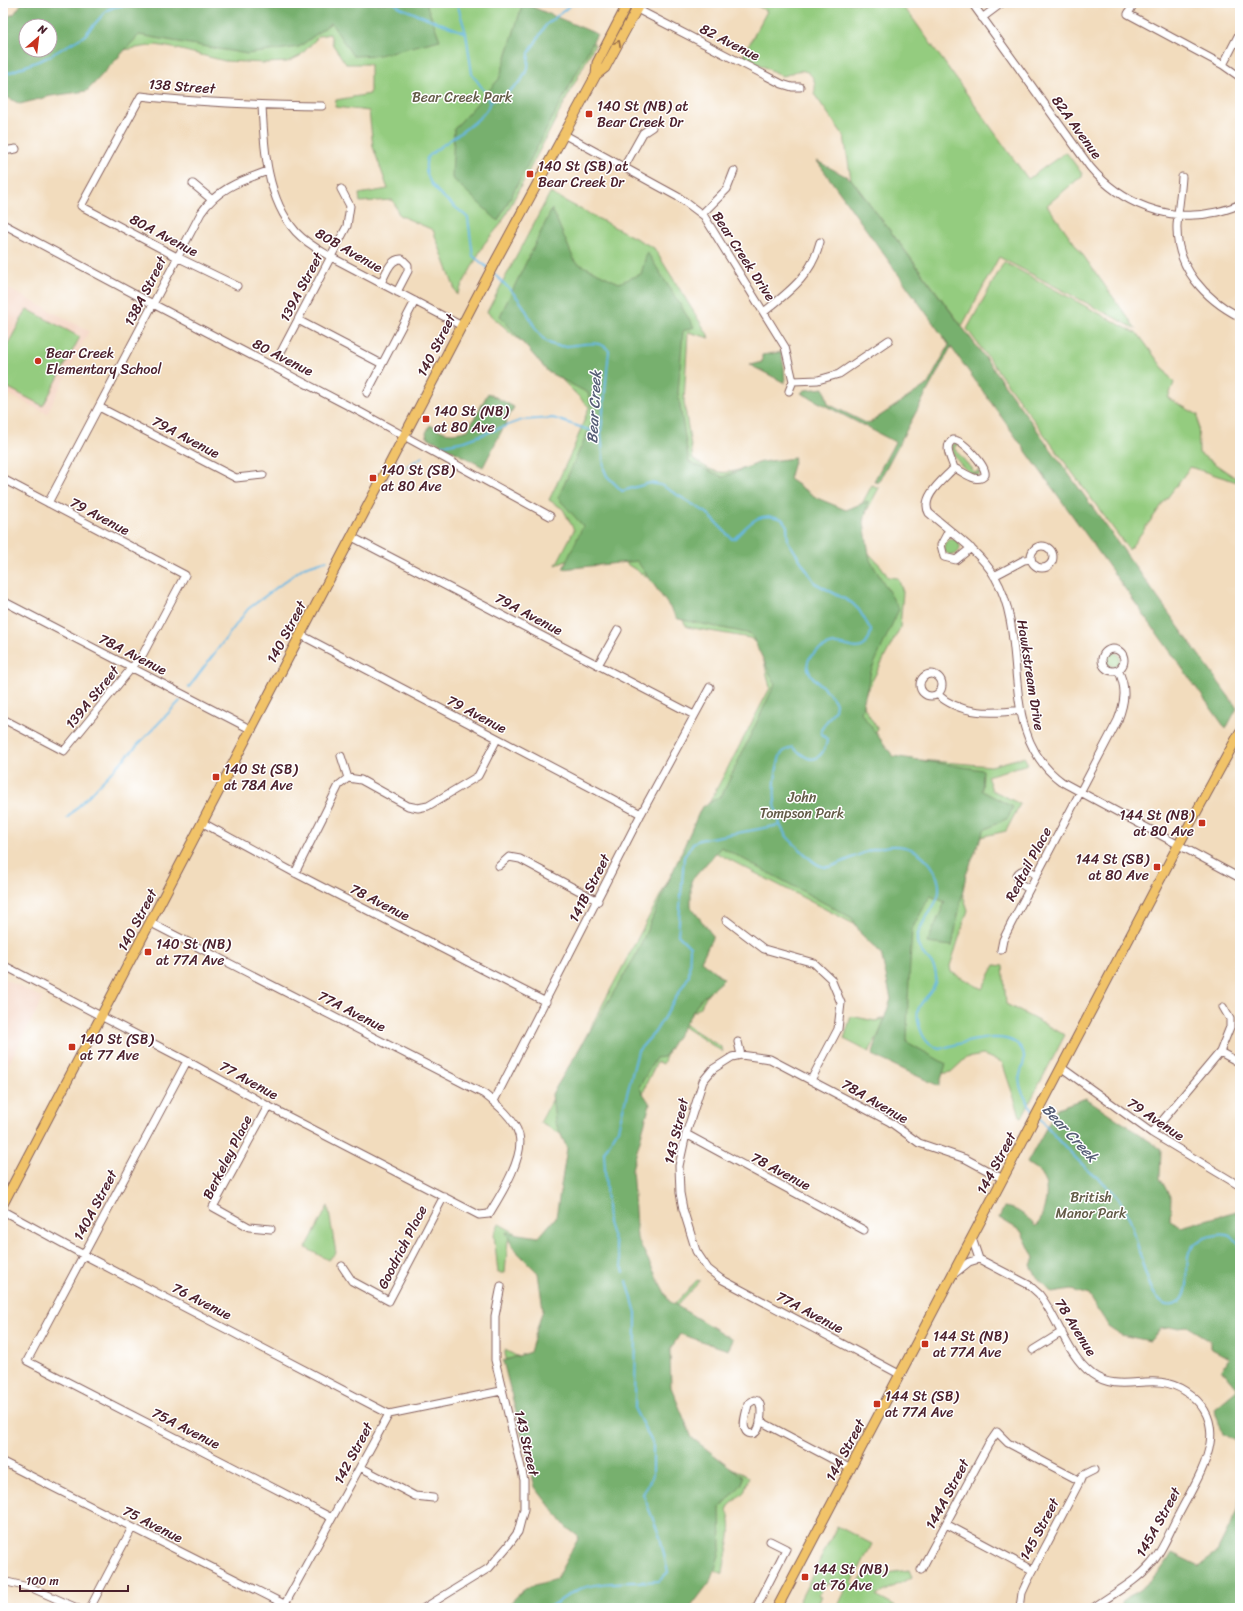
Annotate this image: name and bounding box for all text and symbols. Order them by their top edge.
street label: 82 Avenue [695,17,765,68]
north arrow [18,18,58,58]
text: N [34,19,51,40]
one-way arrow [614,40,621,47]
street label: 138 Street [148,72,217,101]
park label: Bear Creek Park [412,85,513,110]
street label: 82A Avenue [1045,90,1109,165]
place label: 140 St (NB) at Bear Creek Dr [597,94,688,135]
marker: 140 St (NB) at Bear Creek Dr [584,109,594,119]
place label: 140 St (SB) at Bear Creek Dr [538,154,628,195]
marker: 140 St (SB) at Bear Creek Dr [525,169,535,179]
street label: Bear Creek Drive [705,206,782,307]
street label: 80A Avenue [125,207,203,264]
street label: 80B Avenue [310,221,387,280]
street label: 139A Street [273,247,331,327]
street label: 138A Street [117,251,174,331]
street label: 140 Street [410,308,464,381]
street label: 80 Avenue [248,331,318,384]
place label: Bear Creek Elementary School [46,341,163,382]
marker: Bear Creek Elementary School [33,356,43,366]
water label: Bear Creek [579,369,609,444]
place label: 140 St (NB) at 80 Ave [434,399,510,440]
street label: 79A Avenue [147,409,225,466]
marker: 140 St (NB) at 80 Ave [421,414,431,424]
place label: 140 St (SB) at 80 Ave [381,458,456,499]
marker: 140 St (SB) at 80 Ave [368,473,378,483]
street label: 79 Avenue [65,490,135,543]
street label: 79A Avenue [490,586,568,643]
street label: 140 Street [259,595,314,668]
street label: Hawkstream Drive [1009,618,1052,732]
street label: 78A Avenue [94,627,172,682]
street label: 139A Street [59,659,127,735]
street label: 79 Avenue [442,688,512,741]
place label: 140 St (SB) at 78A Ave [224,757,299,798]
marker: 140 St (SB) at 78A Ave [211,772,221,782]
park label: John Tompson Park [760,785,844,826]
place label: 144 St (NB) at 80 Ave [1120,803,1195,844]
marker: 144 St (NB) at 80 Ave [1197,818,1207,828]
street label: Redtail Place [998,822,1059,906]
place label: 144 St (SB) at 80 Ave [1076,847,1150,888]
street label: 141B Street [562,848,618,927]
marker: 144 St (SB) at 80 Ave [1152,862,1162,872]
street label: 78 Avenue [345,877,415,928]
street label: 140 Street [110,883,165,956]
place label: 140 St (NB) at 77A Ave [156,932,232,973]
marker: 140 St (NB) at 77A Ave [143,947,153,957]
street label: 77A Avenue [313,984,390,1039]
place label: 140 St (SB) at 77 Ave [80,1027,155,1068]
marker: 140 St (SB) at 77 Ave [67,1042,77,1052]
street label: 77 Avenue [215,1054,283,1107]
street label: 78A Avenue [837,1072,913,1131]
street label: 79 Avenue [1122,1091,1190,1148]
street label: 143 Street [657,1094,696,1166]
water label: Bear Creek [1036,1097,1105,1169]
street label: Berkeley Place [195,1111,259,1204]
street label: 144 Street [969,1126,1024,1199]
street label: 78 Avenue [746,1145,815,1198]
street label: 140A Street [66,1164,125,1245]
park label: British Manor Park [1056,1185,1127,1226]
street label: Goodrich Place [371,1201,434,1294]
street label: 76 Avenue [167,1276,236,1327]
street label: 77A Avenue [771,1284,848,1341]
street label: 78 Avenue [1048,1293,1103,1362]
place label: 144 St (NB) at 77A Ave [933,1324,1008,1365]
marker: 144 St (NB) at 77A Ave [920,1339,930,1349]
place label: 144 St (SB) at 77A Ave [885,1384,959,1425]
marker: 144 St (SB) at 77A Ave [872,1399,882,1409]
street label: 75A Avenue [147,1401,225,1456]
street label: 143 Street [507,1408,547,1480]
street label: 144 Street [818,1413,873,1486]
street label: 142 Street [327,1417,381,1489]
street label: 144A Street [918,1453,977,1534]
street label: 145A Street [1129,1481,1189,1562]
street label: 145 Street [1013,1492,1067,1565]
street label: 75 Avenue [118,1499,188,1550]
place label: 144 St (NB) at 76 Ave [813,1557,888,1598]
scale bar [20,1567,128,1593]
text: 100 m [26,1570,59,1592]
marker: 144 St (NB) at 76 Ave [800,1572,810,1582]

